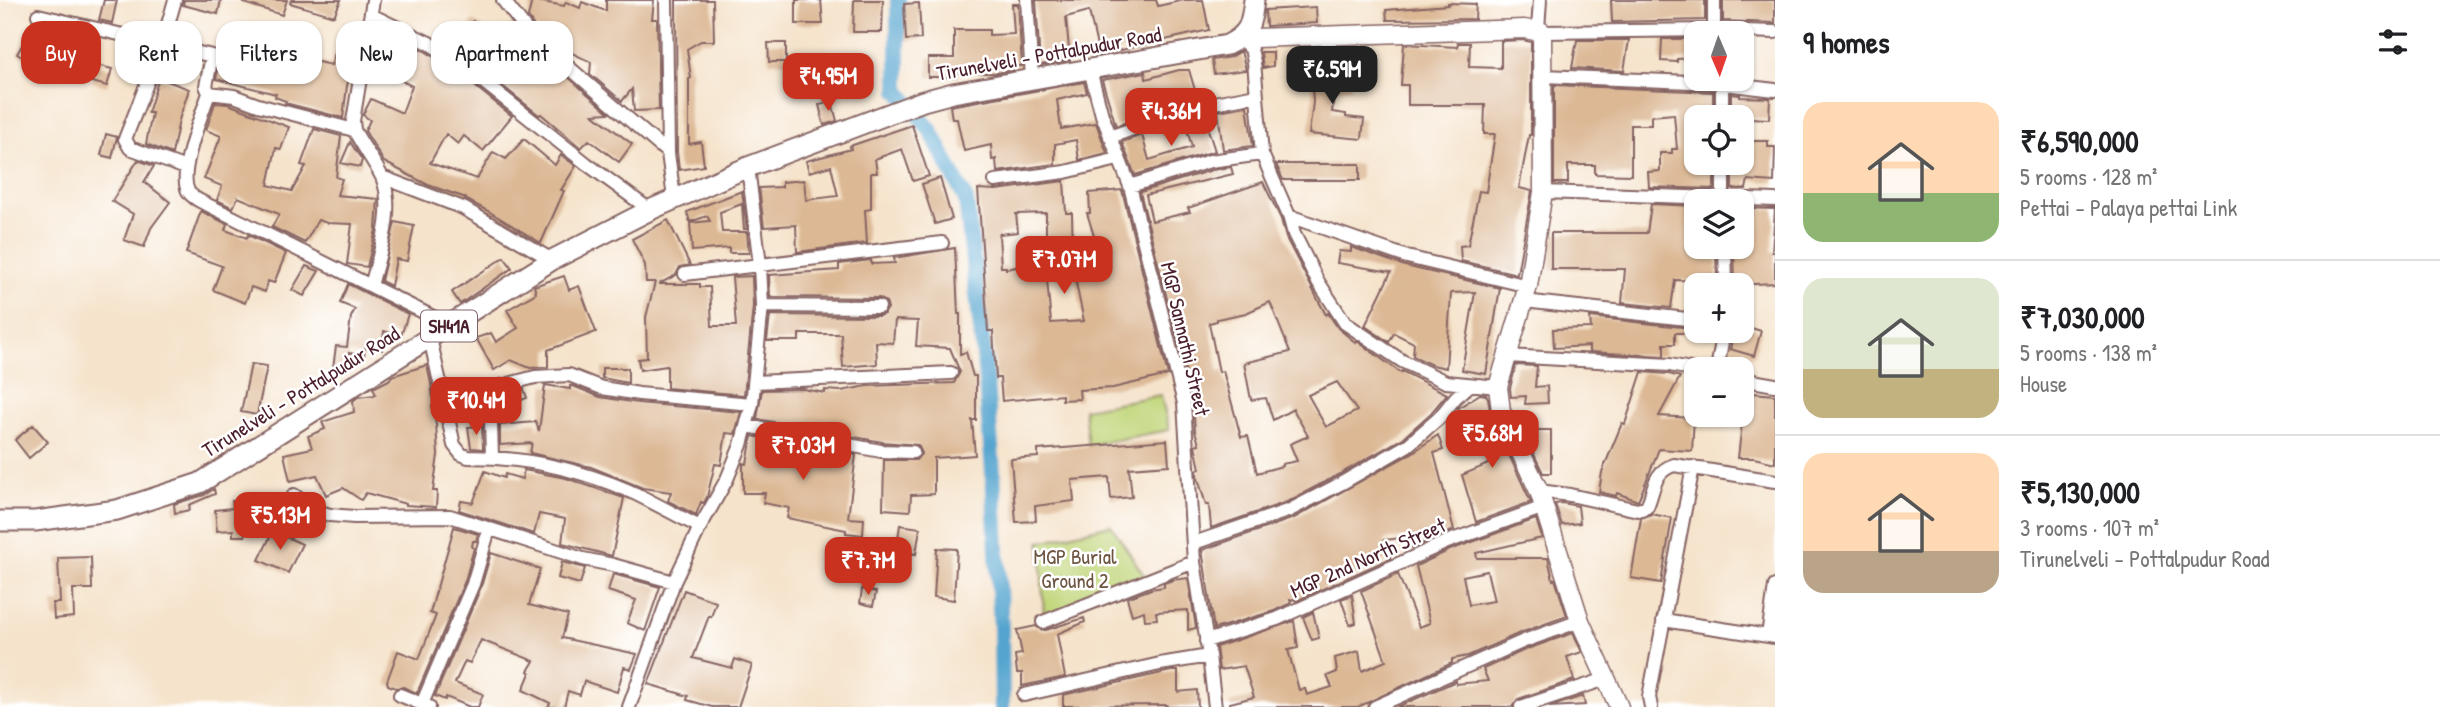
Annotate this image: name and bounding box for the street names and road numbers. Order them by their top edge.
street label: Tirunelveli - Pottalpudur Road [934,19,1164,88]
street label: MGP Sannathi Street [1154,259,1217,419]
road number: SH41A [421,310,477,342]
street label: Tirunelveli - Pottalpudur Road [196,319,405,464]
street label: MGP 2nd North Street [1285,510,1451,605]

